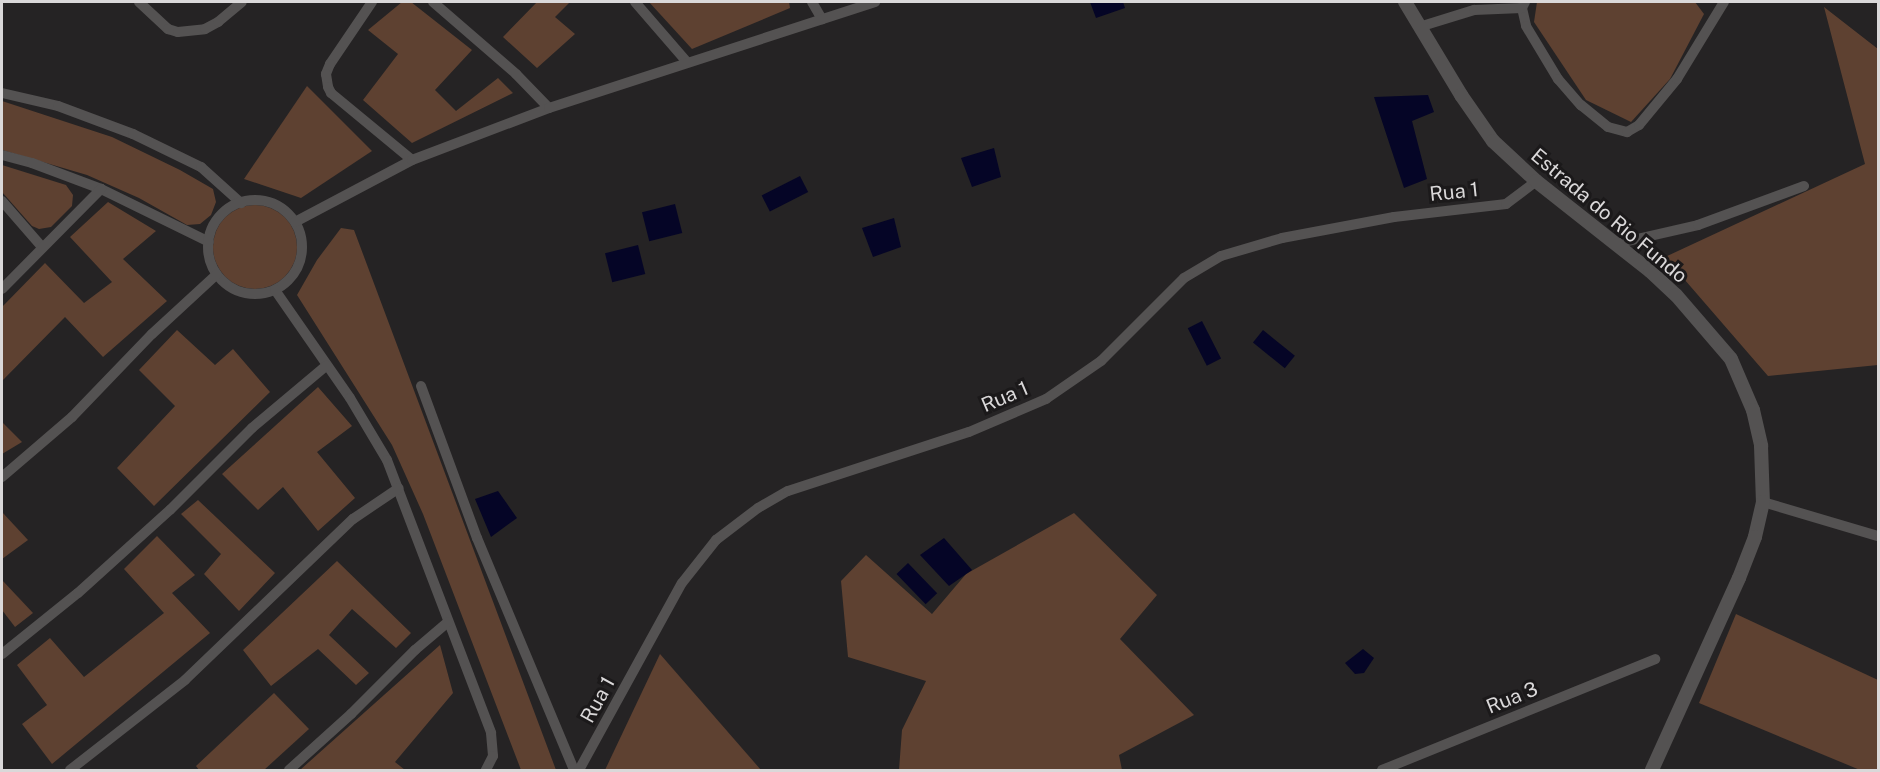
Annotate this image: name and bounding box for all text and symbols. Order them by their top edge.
street label: Estrada do Rio Fundo [1526,143,1692,289]
street label: Rua 1 [1428,178,1480,206]
street label: Rua 1 [978,376,1032,418]
street label: Rua 1 [576,673,620,727]
street label: Rua 3 [1483,677,1541,719]

